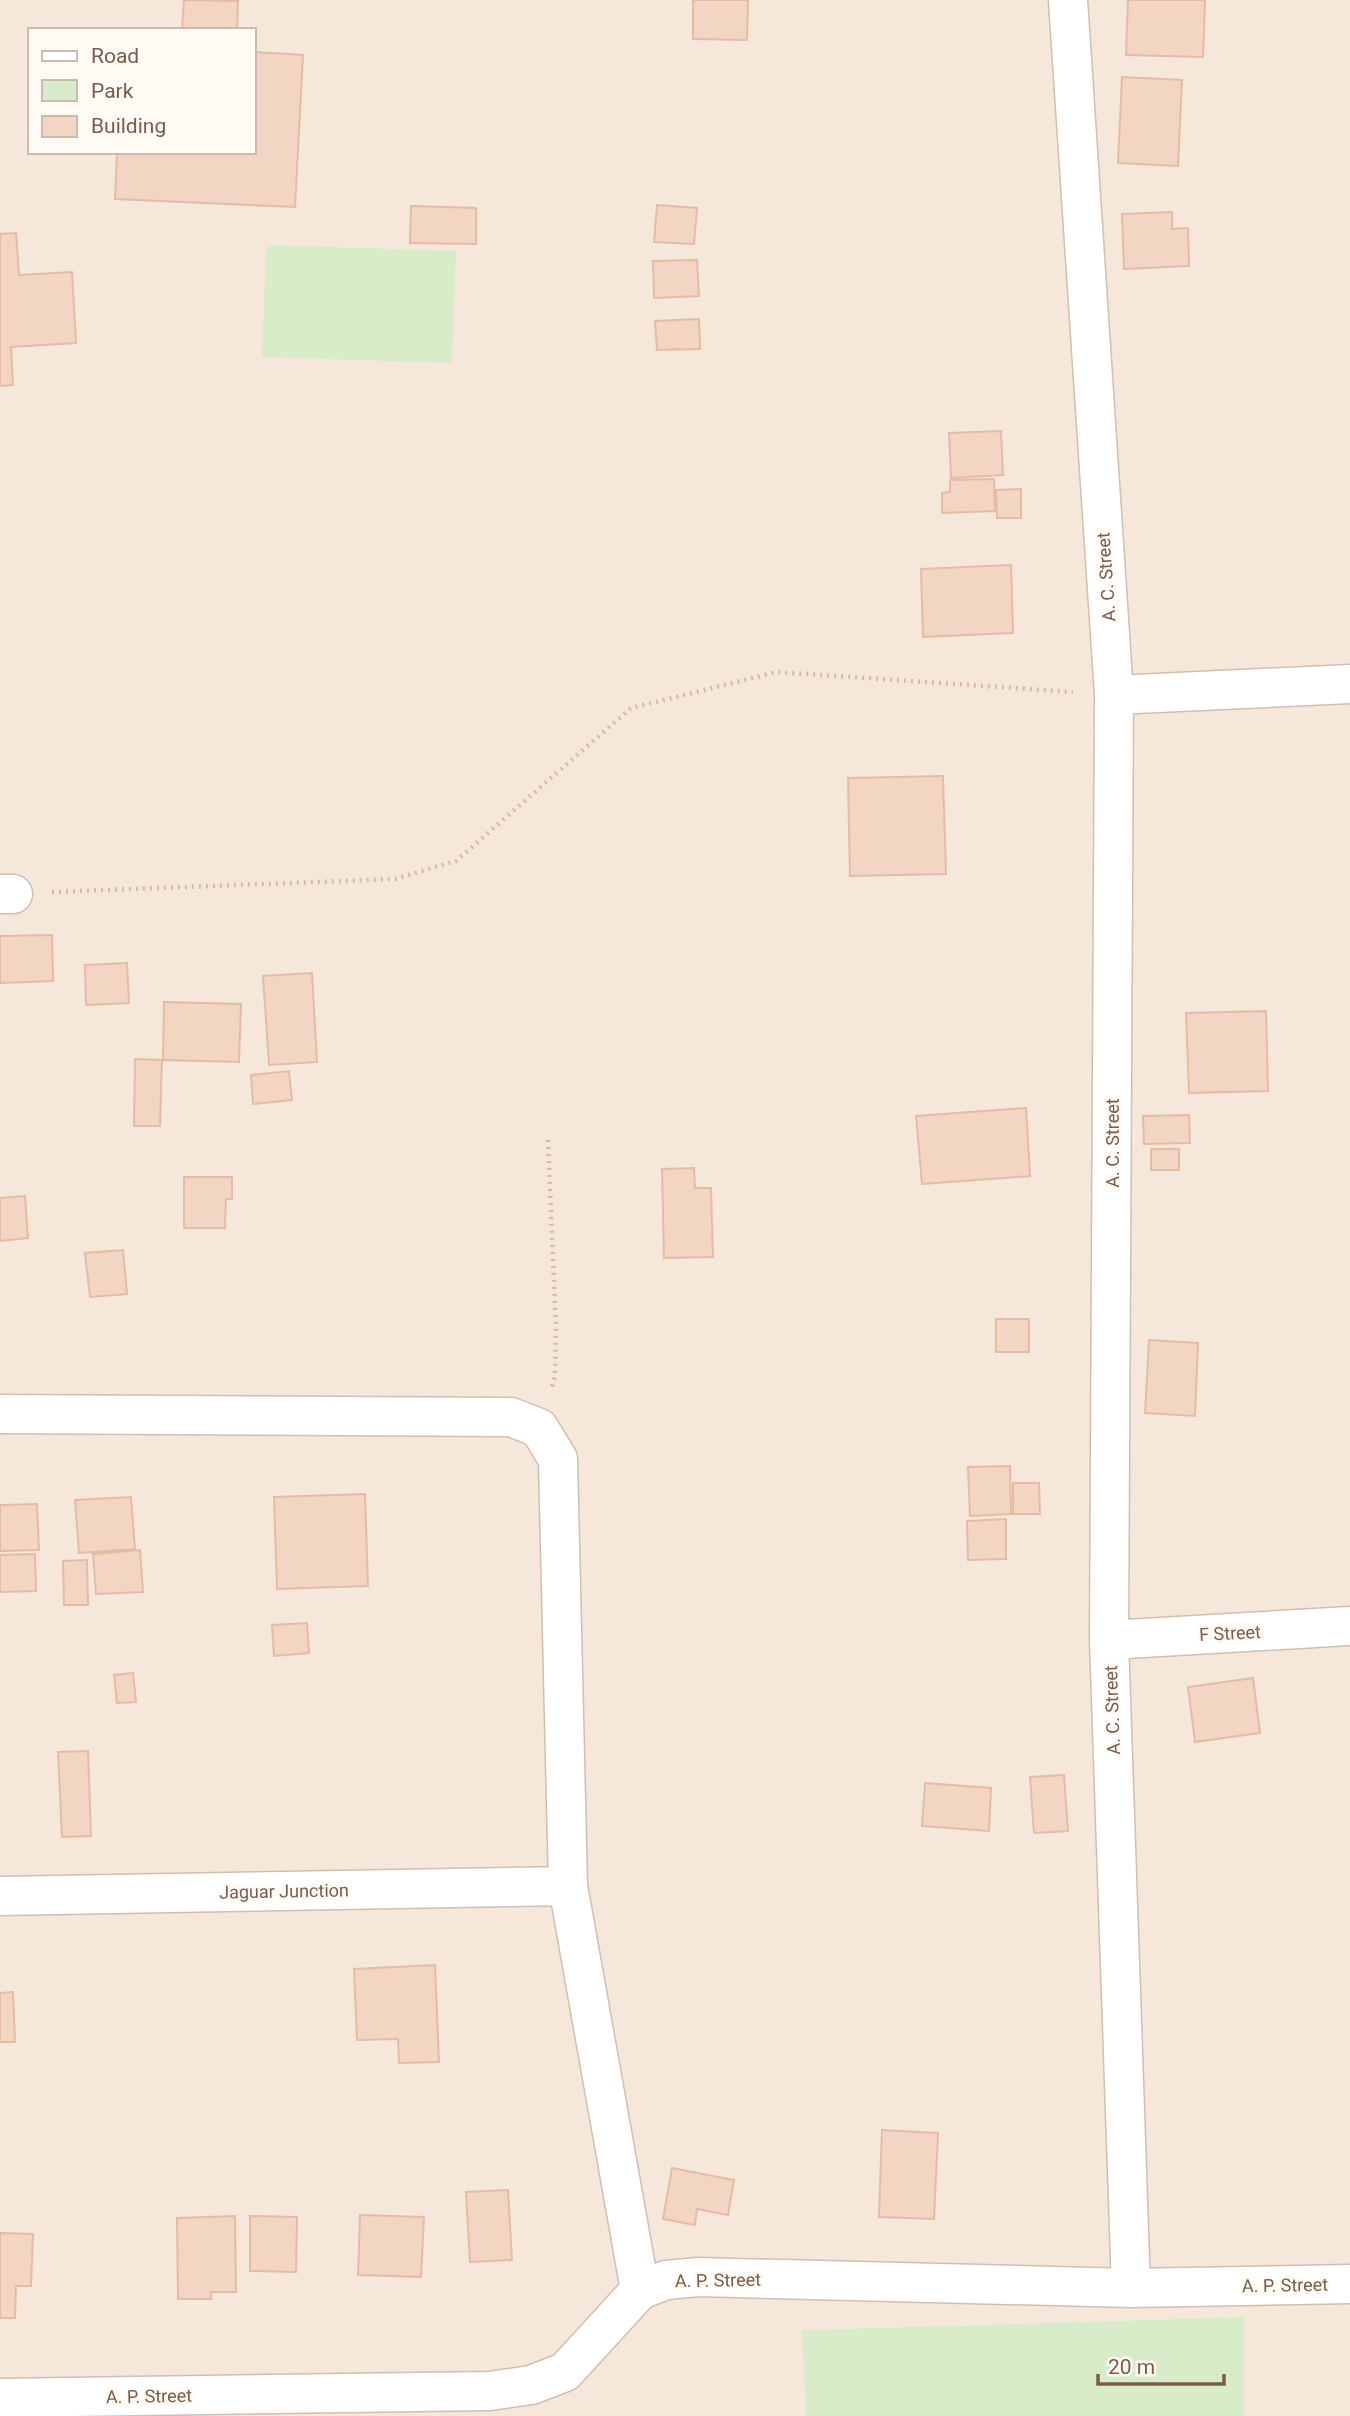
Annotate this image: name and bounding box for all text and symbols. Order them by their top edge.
legend [28,28,256,154]
text: Road [91,44,139,68]
text: Park [91,79,134,103]
text: Building [91,114,166,138]
street label: A. C. Street [1092,532,1120,622]
street label: A. C. Street [1102,1098,1123,1188]
street label: F Street [1199,1621,1262,1645]
street label: A. C. Street [1100,1665,1124,1755]
street label: Jaguar Junction [219,1879,349,1903]
street label: A. P. Street [675,2269,761,2291]
street label: A. P. Street [1242,2274,1328,2296]
scale bar [1098,2342,1224,2386]
text: 20 m [1108,2355,1155,2379]
street label: A. P. Street [106,2385,192,2407]

